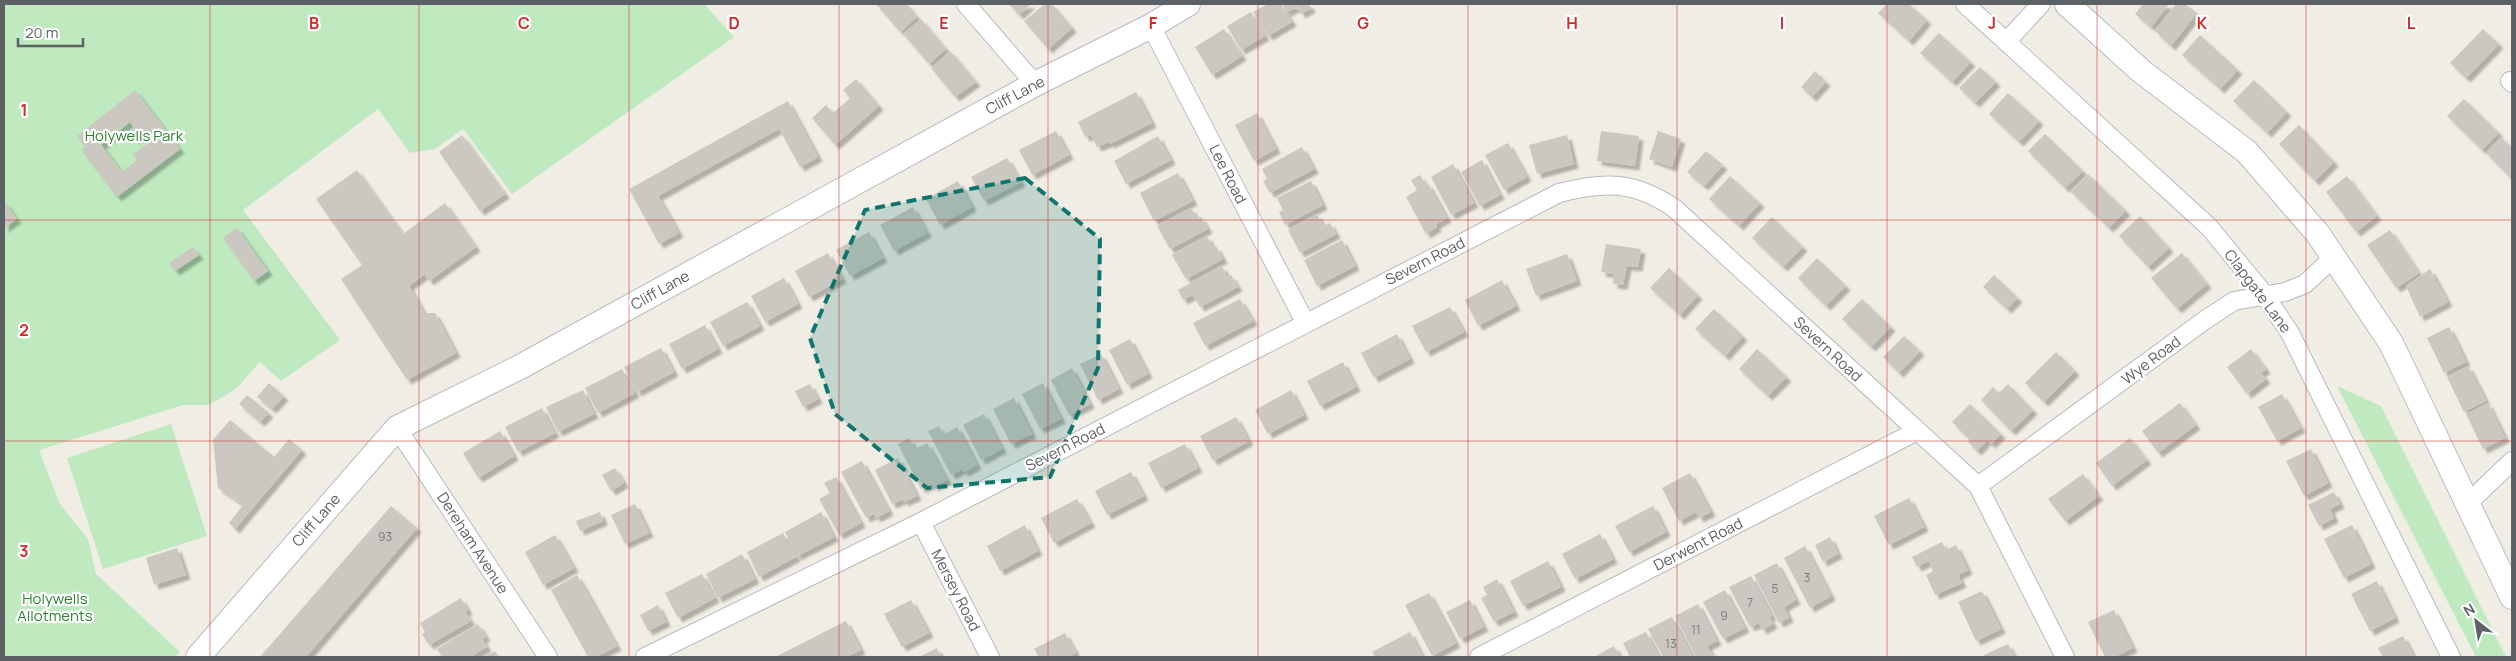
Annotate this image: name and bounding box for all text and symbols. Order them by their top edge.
text: B [309,12,319,34]
text: C [518,12,530,34]
text: D [728,12,740,34]
text: E [939,12,949,34]
text: F [1149,12,1158,34]
text: G [1357,12,1369,34]
text: H [1566,12,1578,34]
text: I [1780,12,1784,34]
text: J [1988,12,1996,34]
text: K [2197,12,2208,34]
text: L [2407,12,2416,34]
scale bar [18,15,82,47]
text: 20 m [25,22,58,43]
street label: Cliff Lane [982,71,1049,119]
text: 1 [20,99,28,121]
park label: Holywells Park [85,125,184,146]
street label: Lee Road [1204,141,1252,207]
street label: Severn Road [1382,232,1468,290]
street label: Clapgate Lane [2220,245,2297,337]
street label: Cliff Lane [627,265,693,315]
street label: Severn Road [1789,312,1867,386]
text: 2 [19,319,29,341]
street label: Wye Road [2117,331,2185,389]
street label: Severn Road [1022,418,1108,476]
street label: Dereham Avenue [432,488,514,598]
street label: Cliff Lane [287,489,345,551]
street label: Derwent Road [1650,513,1746,575]
house number: 93 [378,528,392,545]
text: 3 [19,540,29,562]
street label: Mersey Road [926,545,986,635]
house number: 3 [1804,569,1810,586]
house number: 5 [1772,580,1779,597]
park label: Holywells Allotments [17,588,93,626]
house number: 7 [1747,594,1753,611]
north arrow [2451,596,2501,646]
text: N [2460,599,2478,620]
house number: 9 [1720,607,1728,624]
house number: 11 [1691,621,1701,638]
house number: 13 [1665,635,1677,652]

